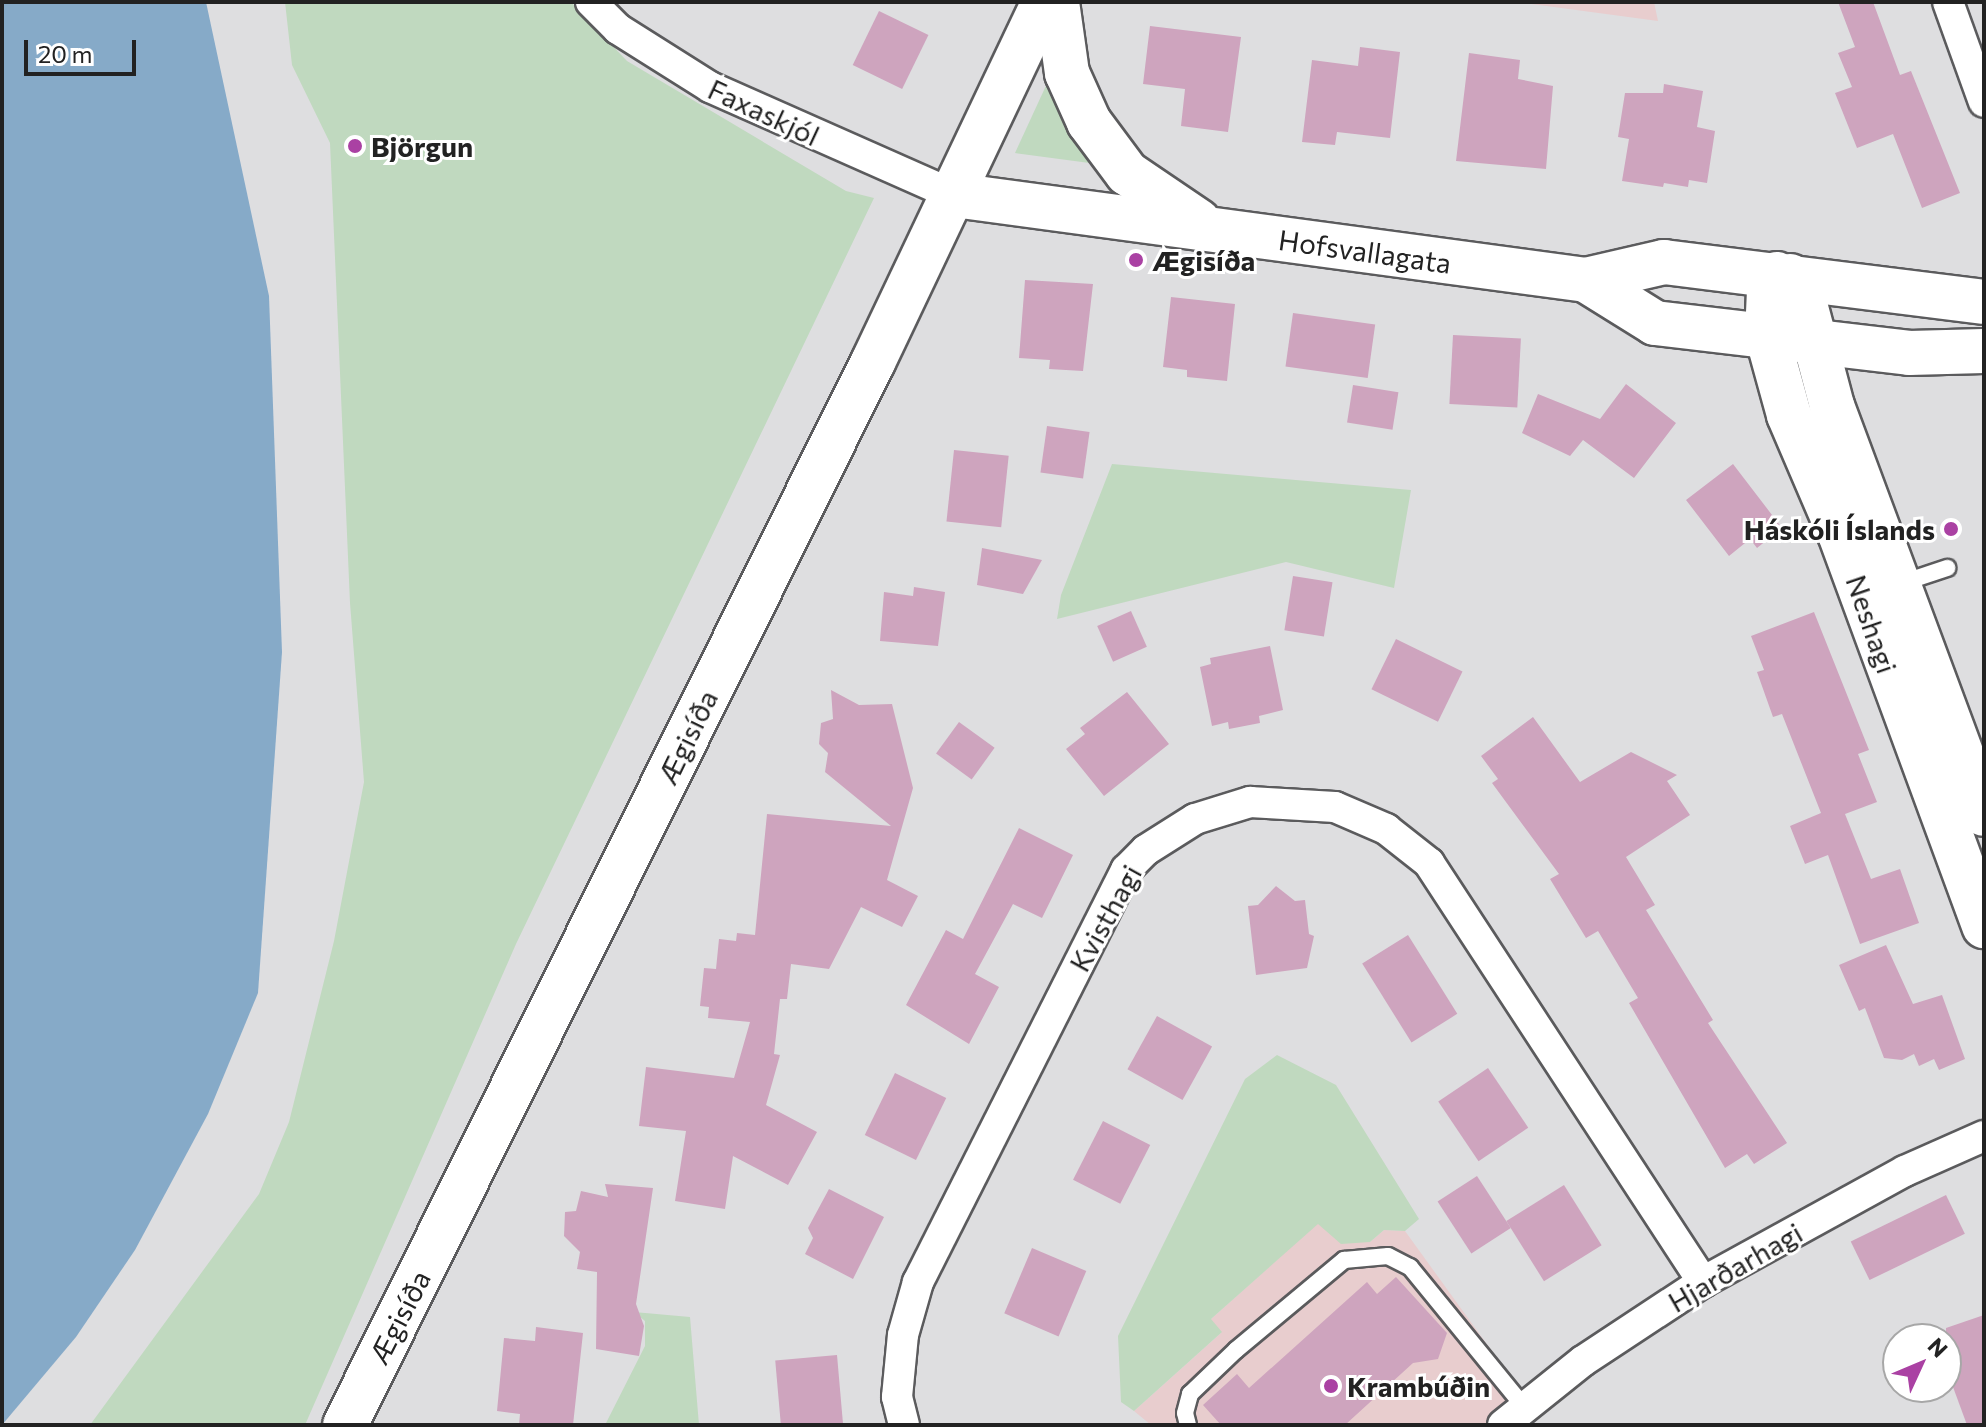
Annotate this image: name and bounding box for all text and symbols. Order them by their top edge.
scale bar [28,24,140,74]
text: 20 m [38,39,92,68]
street label: Faxaskjól [703,72,825,152]
place label: Björgun [371,129,473,163]
marker: Björgun [346,137,364,155]
street label: Hofsvallagata [1277,222,1453,280]
place label: Ægisíða [1152,243,1255,277]
marker: Ægisíða [1127,251,1145,269]
place label: Háskóli Íslands [1744,512,1935,546]
marker: Háskóli Íslands [1942,520,1960,538]
street label: Neshagi [1840,570,1904,678]
street label: Ægisíða [650,684,724,790]
street label: Kvisthagi [1062,859,1148,977]
street label: Hjarðarhagi [1662,1215,1808,1319]
street label: Ægisíða [361,1265,437,1369]
north arrow [1882,1323,1962,1403]
text: N [1923,1332,1954,1363]
place label: Krambúðin [1347,1369,1490,1403]
marker: Krambúðin [1322,1377,1340,1395]

